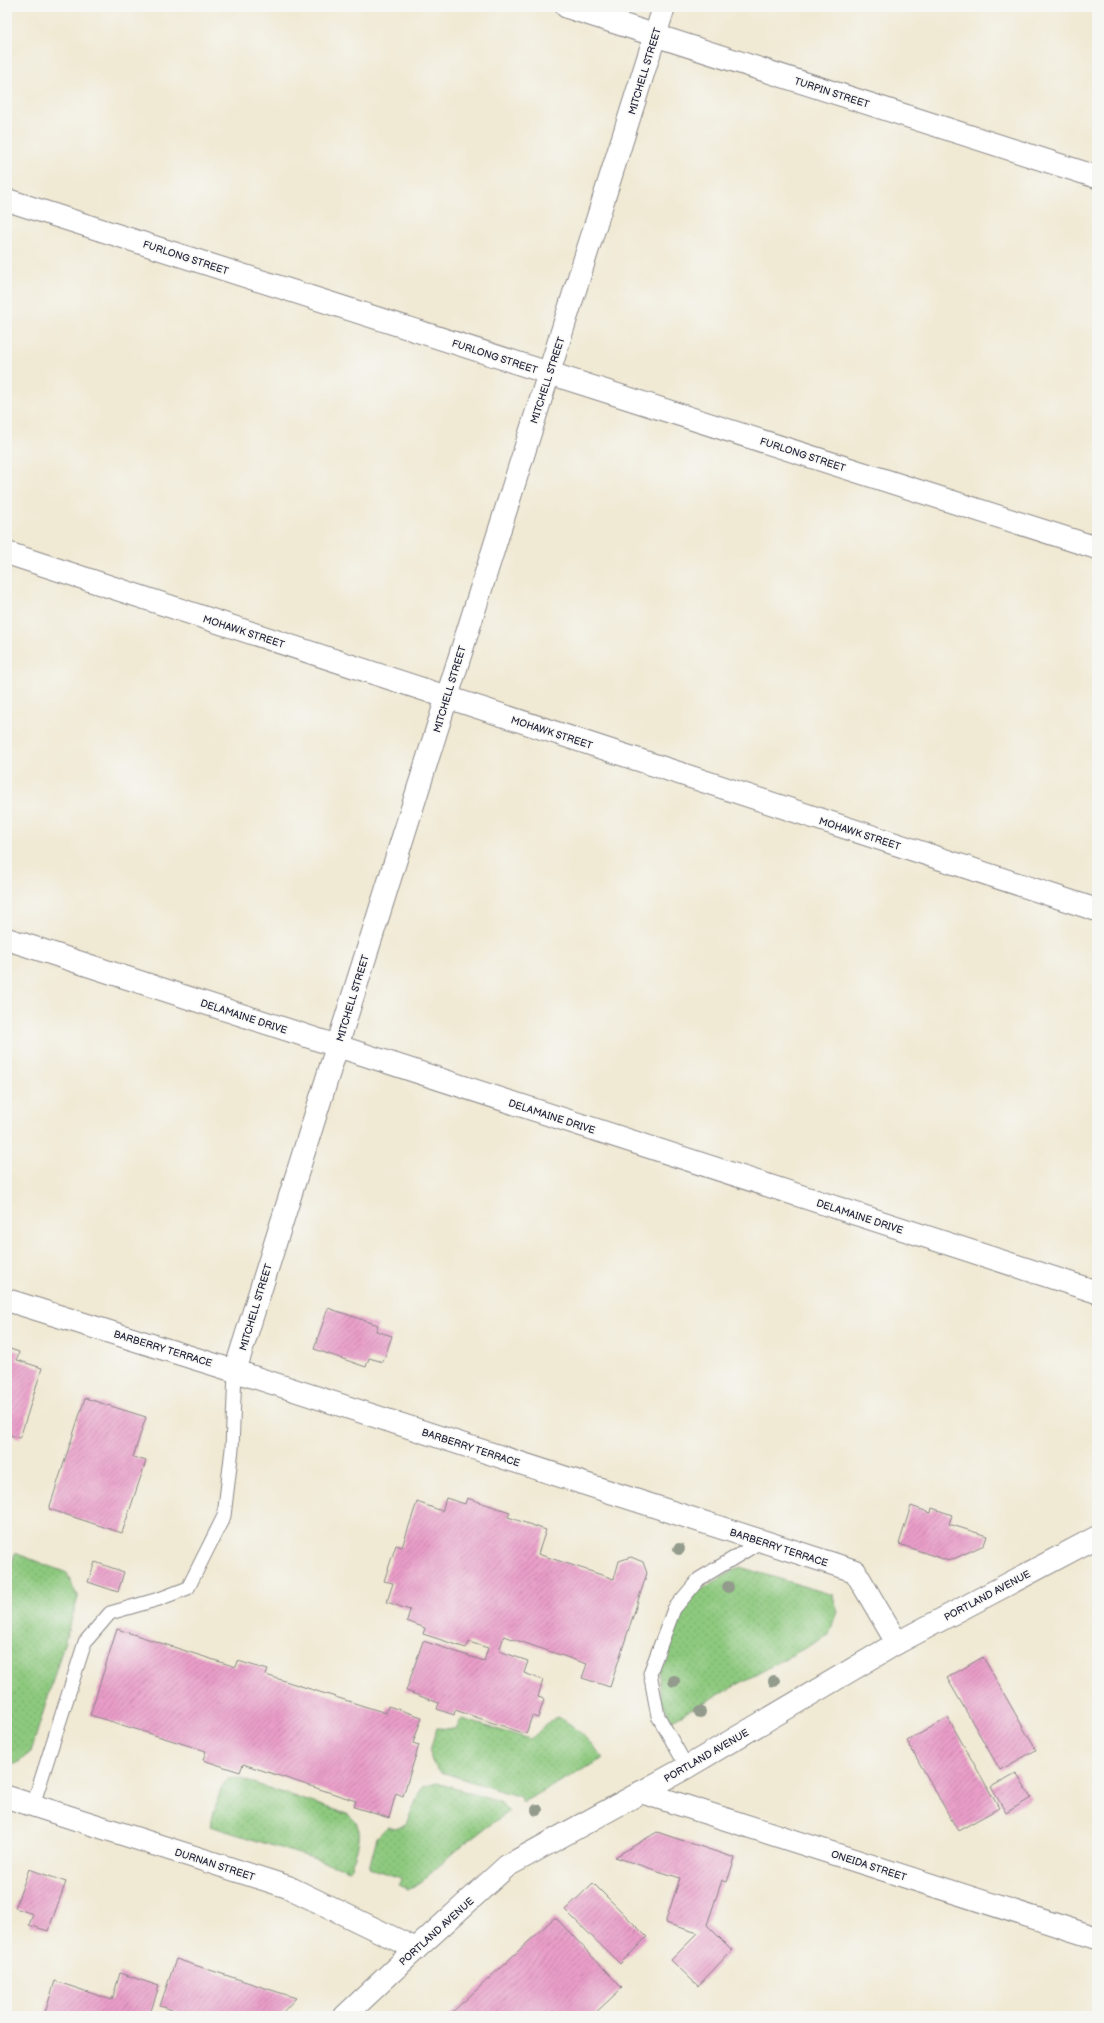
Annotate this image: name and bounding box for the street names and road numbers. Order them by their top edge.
street label: MITCHELL STREET [626,26,664,116]
street label: TURPIN STREET [793,75,871,111]
street label: FURLONG STREET [141,238,230,277]
street label: MITCHELL STREET [528,336,568,425]
street label: FURLONG STREET [450,337,539,376]
street label: FURLONG STREET [758,435,847,474]
street label: MOHAWK STREET [201,613,286,651]
street label: MITCHELL STREET [431,644,469,734]
street label: MOHAWK STREET [509,714,594,752]
street label: MOHAWK STREET [817,815,902,853]
street label: MITCHELL STREET [334,953,372,1043]
street label: DELAMAINE DRIVE [199,997,289,1037]
street label: DELAMAINE DRIVE [507,1097,597,1137]
street label: DELAMAINE DRIVE [815,1197,905,1237]
street label: MITCHELL STREET [237,1262,275,1352]
street label: BARBERRY TERRACE [112,1328,214,1370]
street label: BARBERRY TERRACE [420,1426,522,1470]
street label: BARBERRY TERRACE [728,1526,830,1570]
street label: PORTLAND AVENUE [942,1568,1033,1624]
street label: PORTLAND AVENUE [662,1727,751,1785]
street label: DURNAN STREET [173,1846,256,1884]
street label: ONEIDA STREET [829,1848,908,1884]
street label: PORTLAND AVENUE [397,1895,477,1968]

